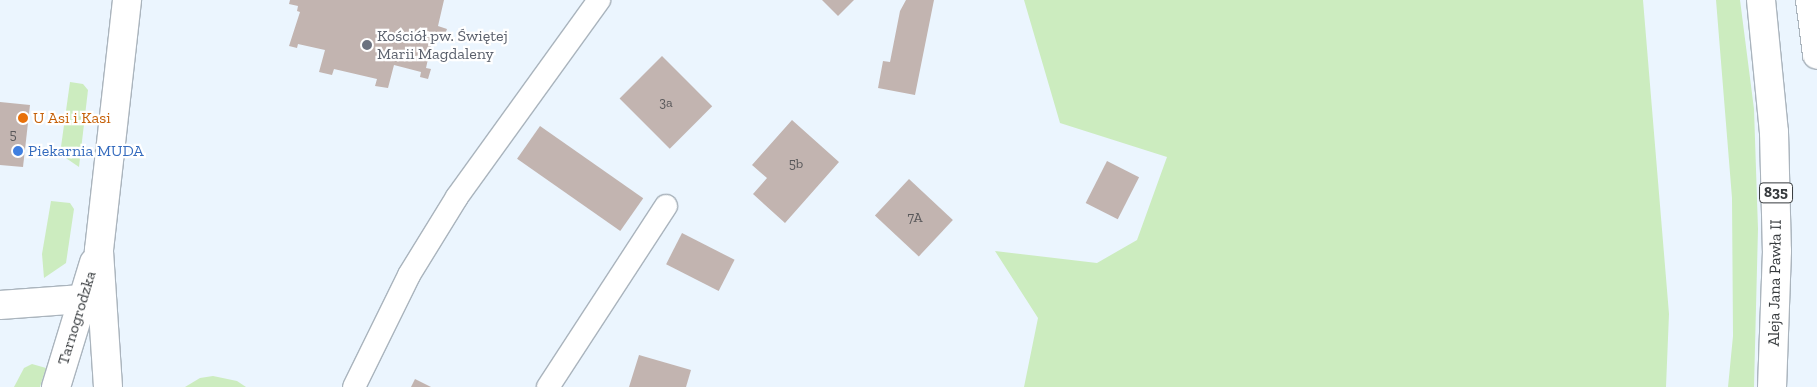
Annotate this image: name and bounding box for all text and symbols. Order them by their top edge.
place label: Kościół pw. Świętej Marii Magdaleny [377,26,508,64]
marker: Kościół pw. Świętej Marii Magdaleny [361,39,373,51]
house number: 3a [659,95,673,111]
place label: U Asi i Kasi [33,108,111,128]
marker: U Asi i Kasi [17,112,29,124]
house number: 5 [9,127,17,143]
place label: Piekarnia MUDA [28,141,144,161]
marker: Piekarnia MUDA [12,145,24,157]
house number: 5b [789,156,803,172]
road number: 835 [1758,180,1794,206]
house number: 7A [907,210,923,226]
street label: Aleja Jana Pawła II [1764,219,1786,347]
street label: Tarnogrodzka [54,269,100,367]

